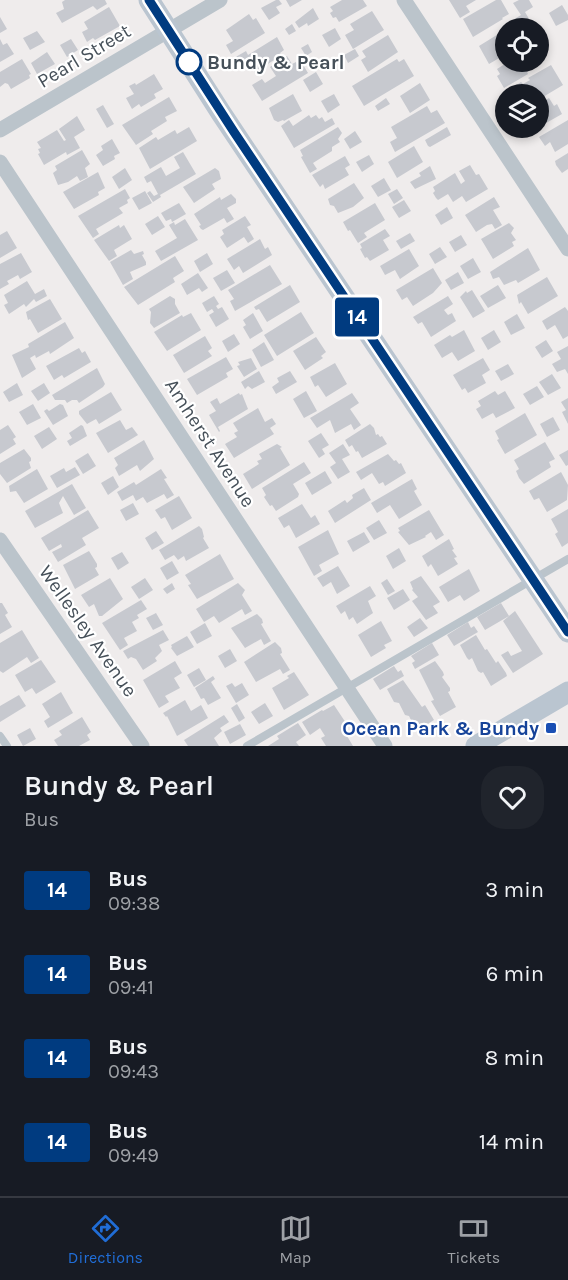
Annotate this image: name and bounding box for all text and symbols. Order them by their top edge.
map controls [495,18,549,138]
button: locate [495,18,549,72]
street label: Pearl Street [33,19,135,93]
marker: Bundy & Pearl [176,49,202,75]
place label: Bundy & Pearl [207,51,345,74]
button: layers [495,84,549,138]
line badge: 14 [330,298,384,336]
text: 14 [347,305,367,329]
street label: Amherst Avenue [160,375,260,511]
street label: Wellesley Avenue [34,561,142,701]
place label: Ocean Park & Bundy [342,717,539,740]
marker: Ocean Park & Bundy [544,721,558,735]
button: heart [481,766,544,829]
text: Bundy & Pearl [24,769,214,802]
text: Bus [24,808,59,831]
text: Bus [108,866,148,892]
text: 3 min [485,877,544,903]
text: 14 [47,878,67,902]
text: 09:38 [108,892,160,915]
text: Bus [108,950,148,976]
text: 6 min [486,961,544,987]
text: 14 [47,962,67,986]
text: 09:41 [108,976,154,999]
text: Bus [108,1034,148,1060]
text: 8 min [485,1045,544,1071]
text: 14 [47,1046,67,1070]
text: 09:43 [108,1060,159,1083]
text: Bus [108,1118,148,1144]
text: 14 min [479,1129,544,1155]
text: 14 [47,1130,67,1154]
text: 09:49 [108,1144,159,1167]
tab: Directions [68,1212,143,1267]
tab: Map [279,1212,312,1267]
tab: Tickets [447,1212,500,1267]

